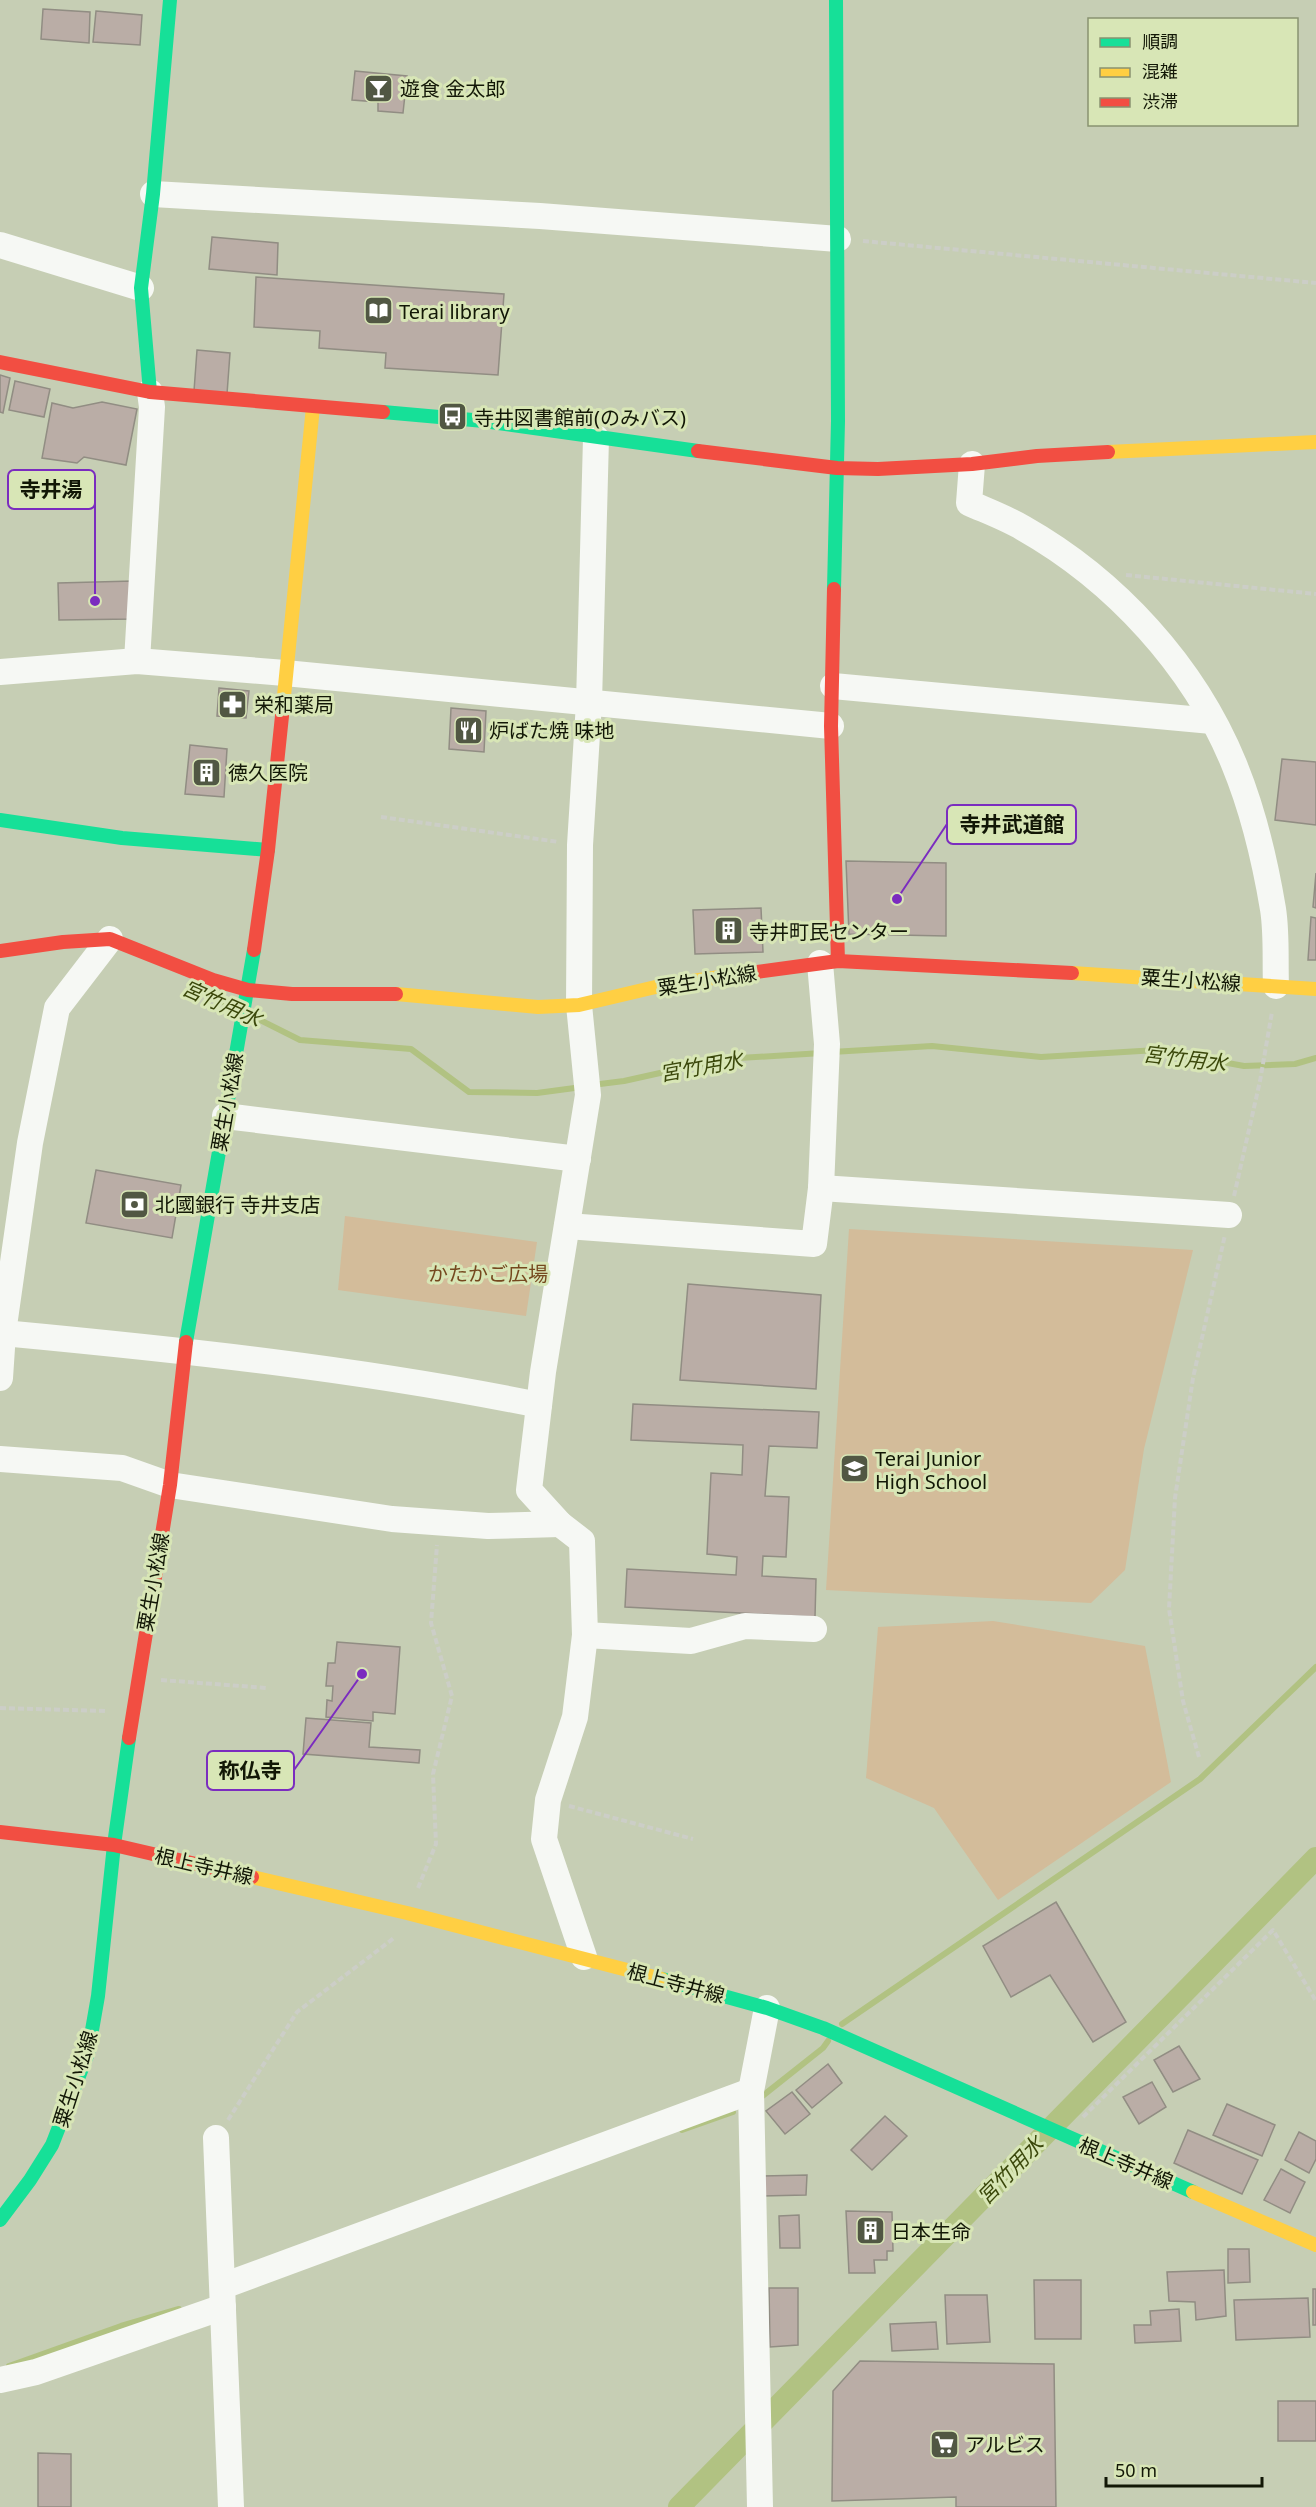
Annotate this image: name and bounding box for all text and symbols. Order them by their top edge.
legend [1088,18,1298,126]
text: 順調 [1142,29,1178,53]
text: 混雑 [1142,59,1178,83]
bar icon: 遊食 金太郎 [363,72,395,104]
place label: 遊食 金太郎 [400,75,505,102]
text: 渋滞 [1142,89,1178,113]
library icon: Terai library [362,295,394,327]
place label: Terai library [399,298,510,325]
bus stop icon: 寺井図書館前(のみバス) [437,401,469,433]
place label: 寺井図書館前(のみバス) [474,404,686,431]
callout: 寺井湯 [8,470,95,509]
text: 寺井湯 [20,475,83,503]
pharmacy icon: 栄和薬局 [217,688,249,720]
place label: 栄和薬局 [254,691,334,718]
restaurant icon: 炉ばた焼 味地 [452,714,484,746]
place label: 炉ばた焼 味地 [489,717,614,744]
building icon: 徳久医院 [191,756,223,788]
place label: 徳久医院 [228,759,308,786]
callout: 寺井武道館 [947,805,1076,844]
text: 寺井武道館 [960,810,1065,838]
building icon: 寺井町民センター [712,915,744,947]
place label: 寺井町民センター [749,918,909,945]
street label: 粟生小松線 [656,959,758,1001]
street label: 粟生小松線 [1140,963,1242,997]
water label: 宮竹用水 [178,973,268,1034]
water label: 宮竹用水 [1142,1039,1230,1077]
water label: 宮竹用水 [657,1045,747,1087]
street label: 粟生小松線 [205,1050,249,1154]
bank icon: 北國銀行 寺井支店 [118,1188,150,1220]
place label: 北國銀行 寺井支店 [155,1191,320,1218]
park label: かたかご広場 [428,1260,548,1287]
place label: Terai Junior High School [875,1445,987,1495]
school or university icon: Terai Junior High School [838,1453,870,1485]
street label: 粟生小松線 [131,1530,175,1634]
callout: 称仏寺 [207,1751,294,1790]
text: 称仏寺 [219,1756,282,1784]
street label: 根上寺井線 [152,1842,256,1890]
street label: 根上寺井線 [624,1957,728,2009]
street label: 粟生小松線 [47,2027,103,2131]
water label: 宮竹用水 [971,2129,1051,2210]
street label: 根上寺井線 [1075,2131,1177,2195]
building icon: 日本生命 [854,2215,886,2247]
place label: 日本生命 [891,2218,971,2245]
supermarket icon: アルビス [928,2428,960,2460]
place label: アルビス [965,2431,1045,2458]
scale bar [1106,2450,1262,2488]
text: 50 m [1115,2458,1157,2482]

